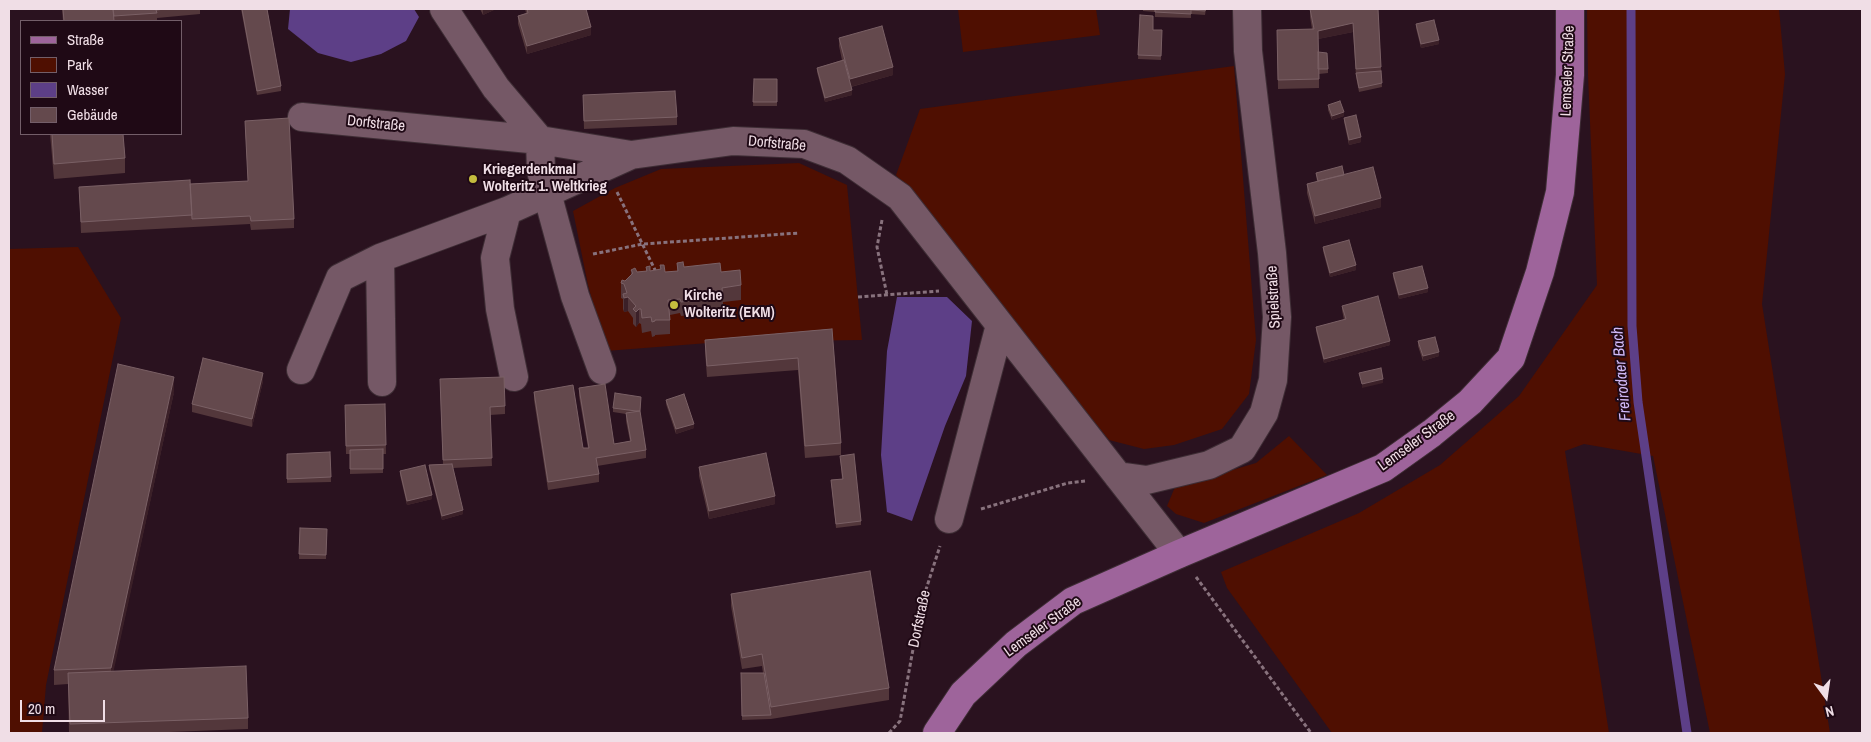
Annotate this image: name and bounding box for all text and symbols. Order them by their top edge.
legend [20,20,182,135]
street label: Lemseler Straße [1557,25,1579,117]
text: Straße [67,29,104,50]
text: Park [67,54,92,75]
text: Wasser [67,79,108,100]
text: Gebäude [67,104,118,125]
street label: Dorfstraße [346,112,406,136]
street label: Dorfstraße [747,133,807,155]
place label: Kriegerdenkmal Wolteritz 1. Weltkrieg [483,161,607,196]
marker: Kriegerdenkmal Wolteritz 1. Weltkrieg [467,173,479,185]
street label: Spielstraße [1263,265,1285,329]
place label: Kirche Wolteritz (EKM) [684,287,775,322]
marker: Kirche Wolteritz (EKM) [668,299,680,311]
water label: Freirodaer Bach [1608,326,1636,422]
street label: Lemseler Straße [1375,407,1459,475]
street label: Dorfstraße [905,589,935,649]
street label: Lemseler Straße [1001,593,1085,661]
north arrow [1801,672,1851,722]
scale bar [22,690,108,722]
text: 20 m [28,698,55,719]
text: N [1823,702,1836,721]

